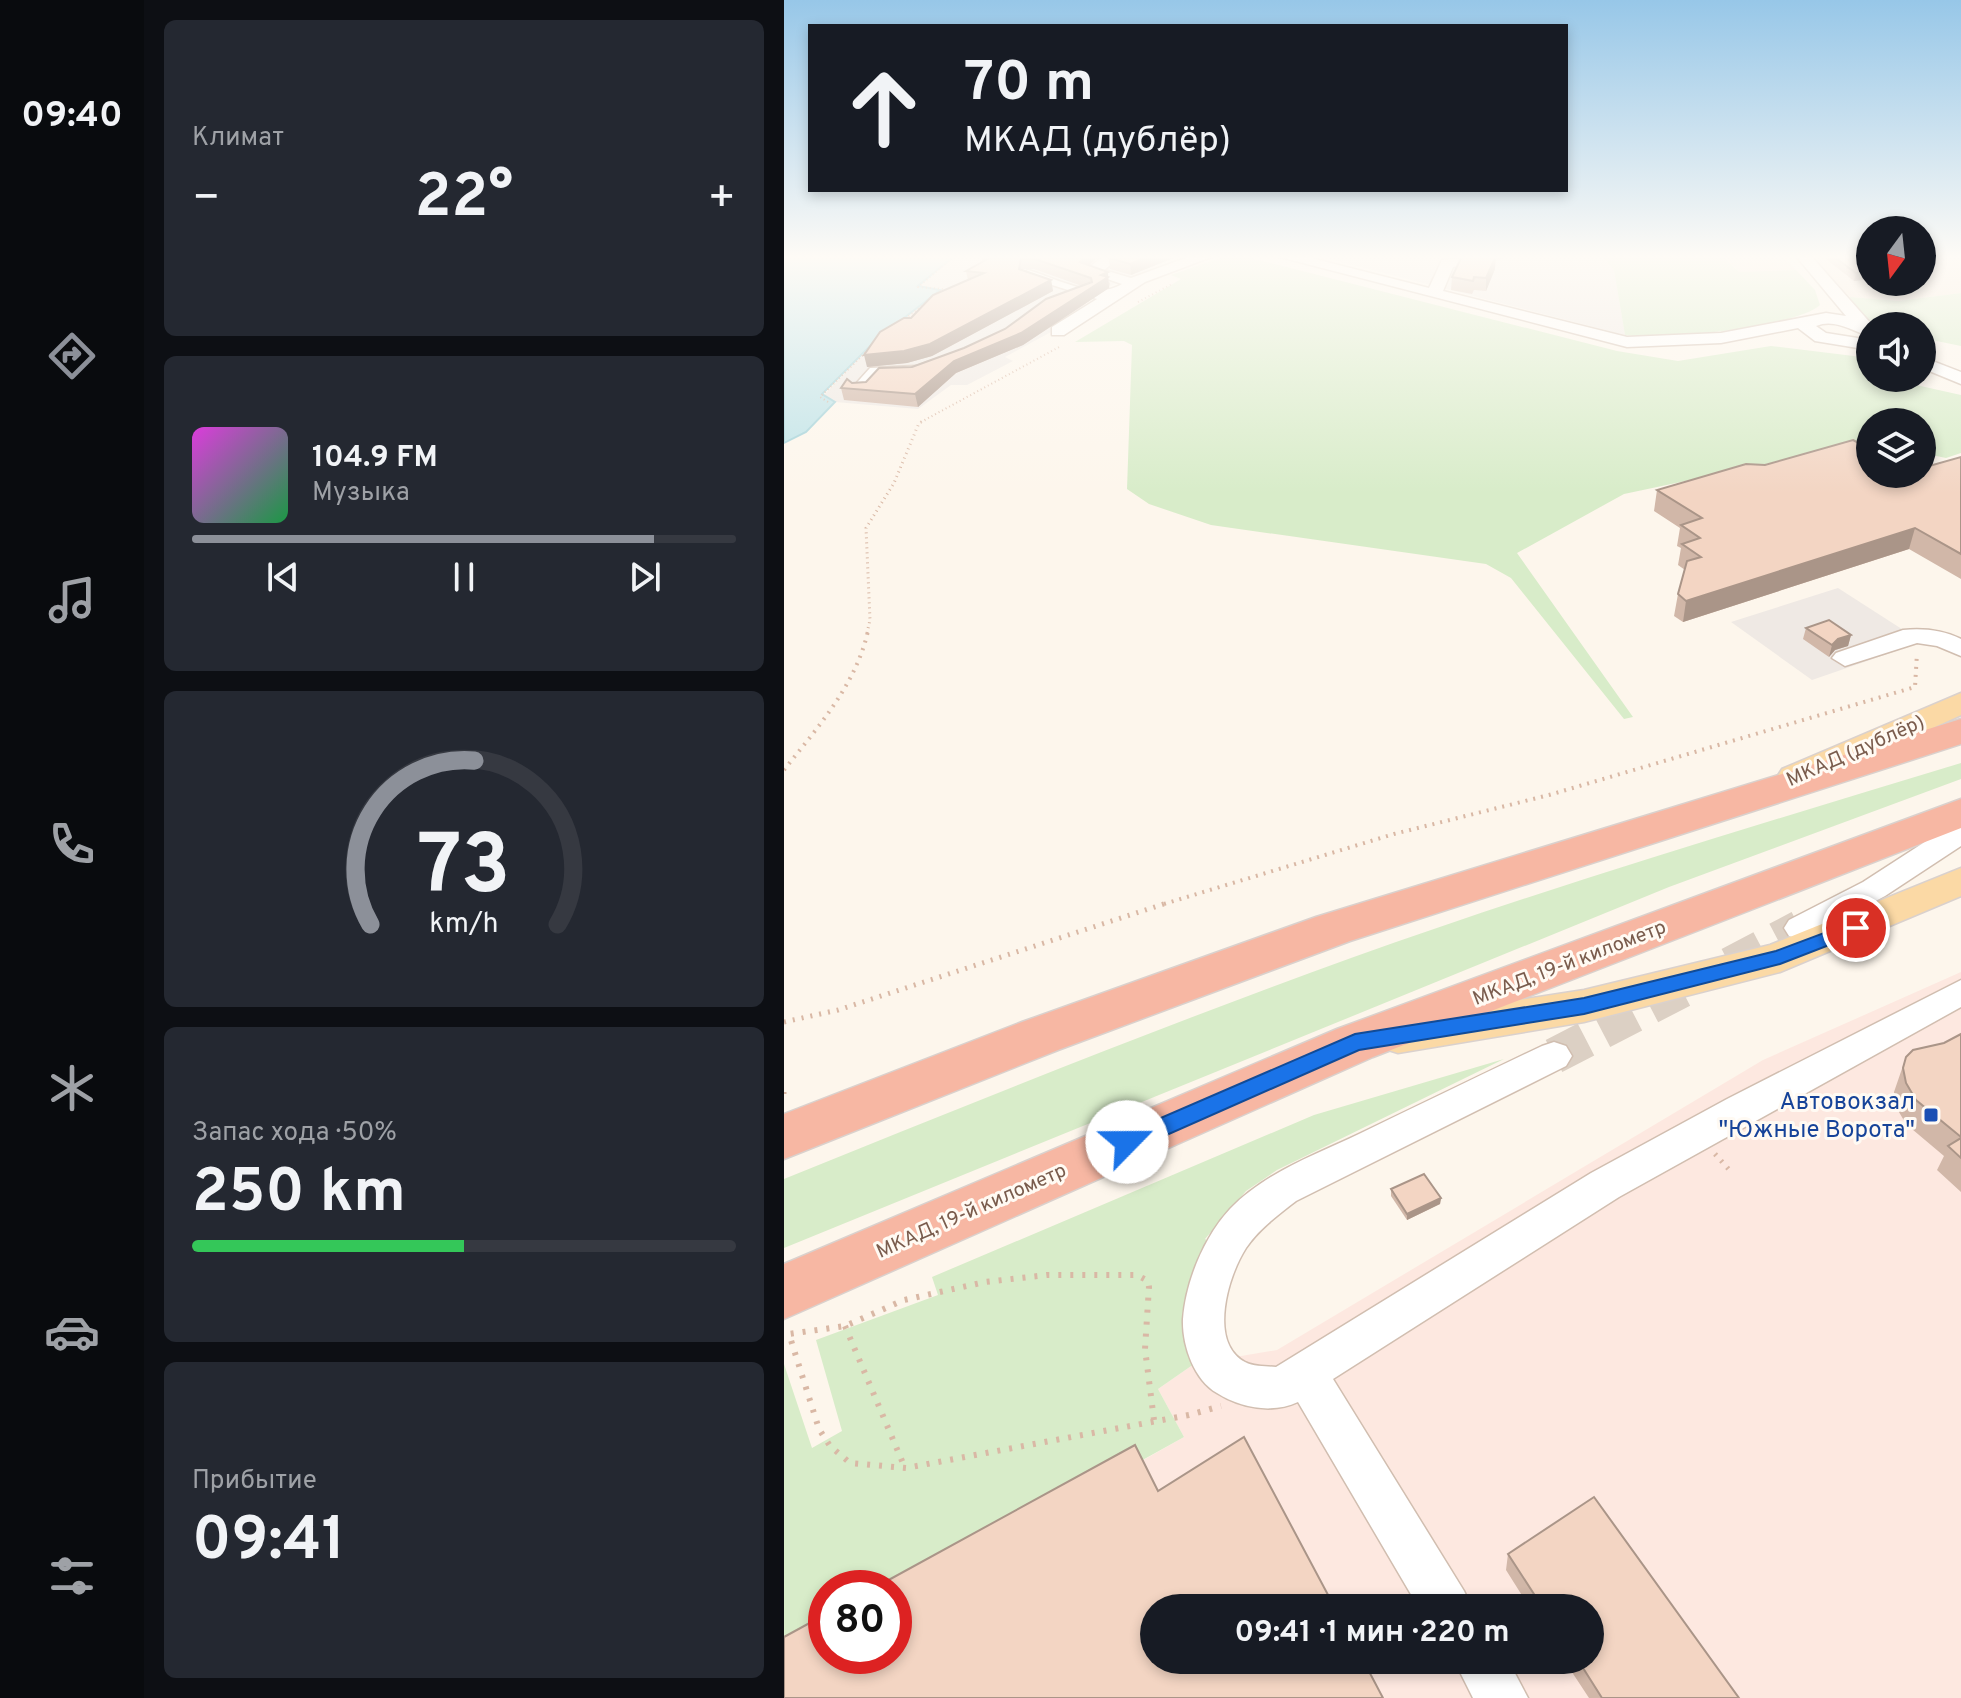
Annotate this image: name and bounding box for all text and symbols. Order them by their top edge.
text: 70 m [964,50,1094,120]
icon: ahead [832,56,936,160]
text: 09:40 [21,94,123,140]
text: МКАД (дублёр) [964,119,1231,165]
text: Климат [192,122,284,155]
text: 22° [415,162,513,238]
text: − [192,172,220,228]
text: + [708,172,736,228]
north arrow [1856,216,1936,296]
map controls [1856,216,1936,488]
button: sound [1856,312,1936,392]
icon: directions [44,328,100,384]
button: layers [1856,408,1936,488]
text: 104.9 FM [312,440,438,477]
text: Музыка [312,477,410,510]
icon: previous [261,555,305,599]
icon: pause [442,555,486,599]
icon: next [623,555,667,599]
icon: music [44,572,100,628]
street label: МКАД (дублёр) [1783,710,1929,794]
icon: phone [44,816,100,872]
text: 73 [417,818,511,923]
pin [1822,894,1890,962]
icon: arrive [1834,906,1878,950]
text: km/h [429,907,499,943]
street label: МКАД, 19-й километр [1469,915,1670,1013]
icon: climate [44,1060,100,1116]
place label: Автовокзал "Южные Ворота" [1718,1088,1915,1146]
position arrow [1085,1100,1169,1184]
marker: Автовокзал "Южные Ворота" [1922,1106,1940,1124]
text: Запас хода · 50% [192,1117,397,1150]
text: 250 km [192,1157,406,1233]
street label: МКАД, 19-й километр [873,1158,1071,1265]
icon: car [44,1304,100,1360]
text: Прибытие [192,1465,317,1498]
text: 09:41 [192,1505,345,1581]
icon: filters [44,1548,100,1604]
speed limit sign: 80 [808,1570,912,1674]
text: 09:41 · 1 мин · 220 m [1235,1615,1509,1652]

